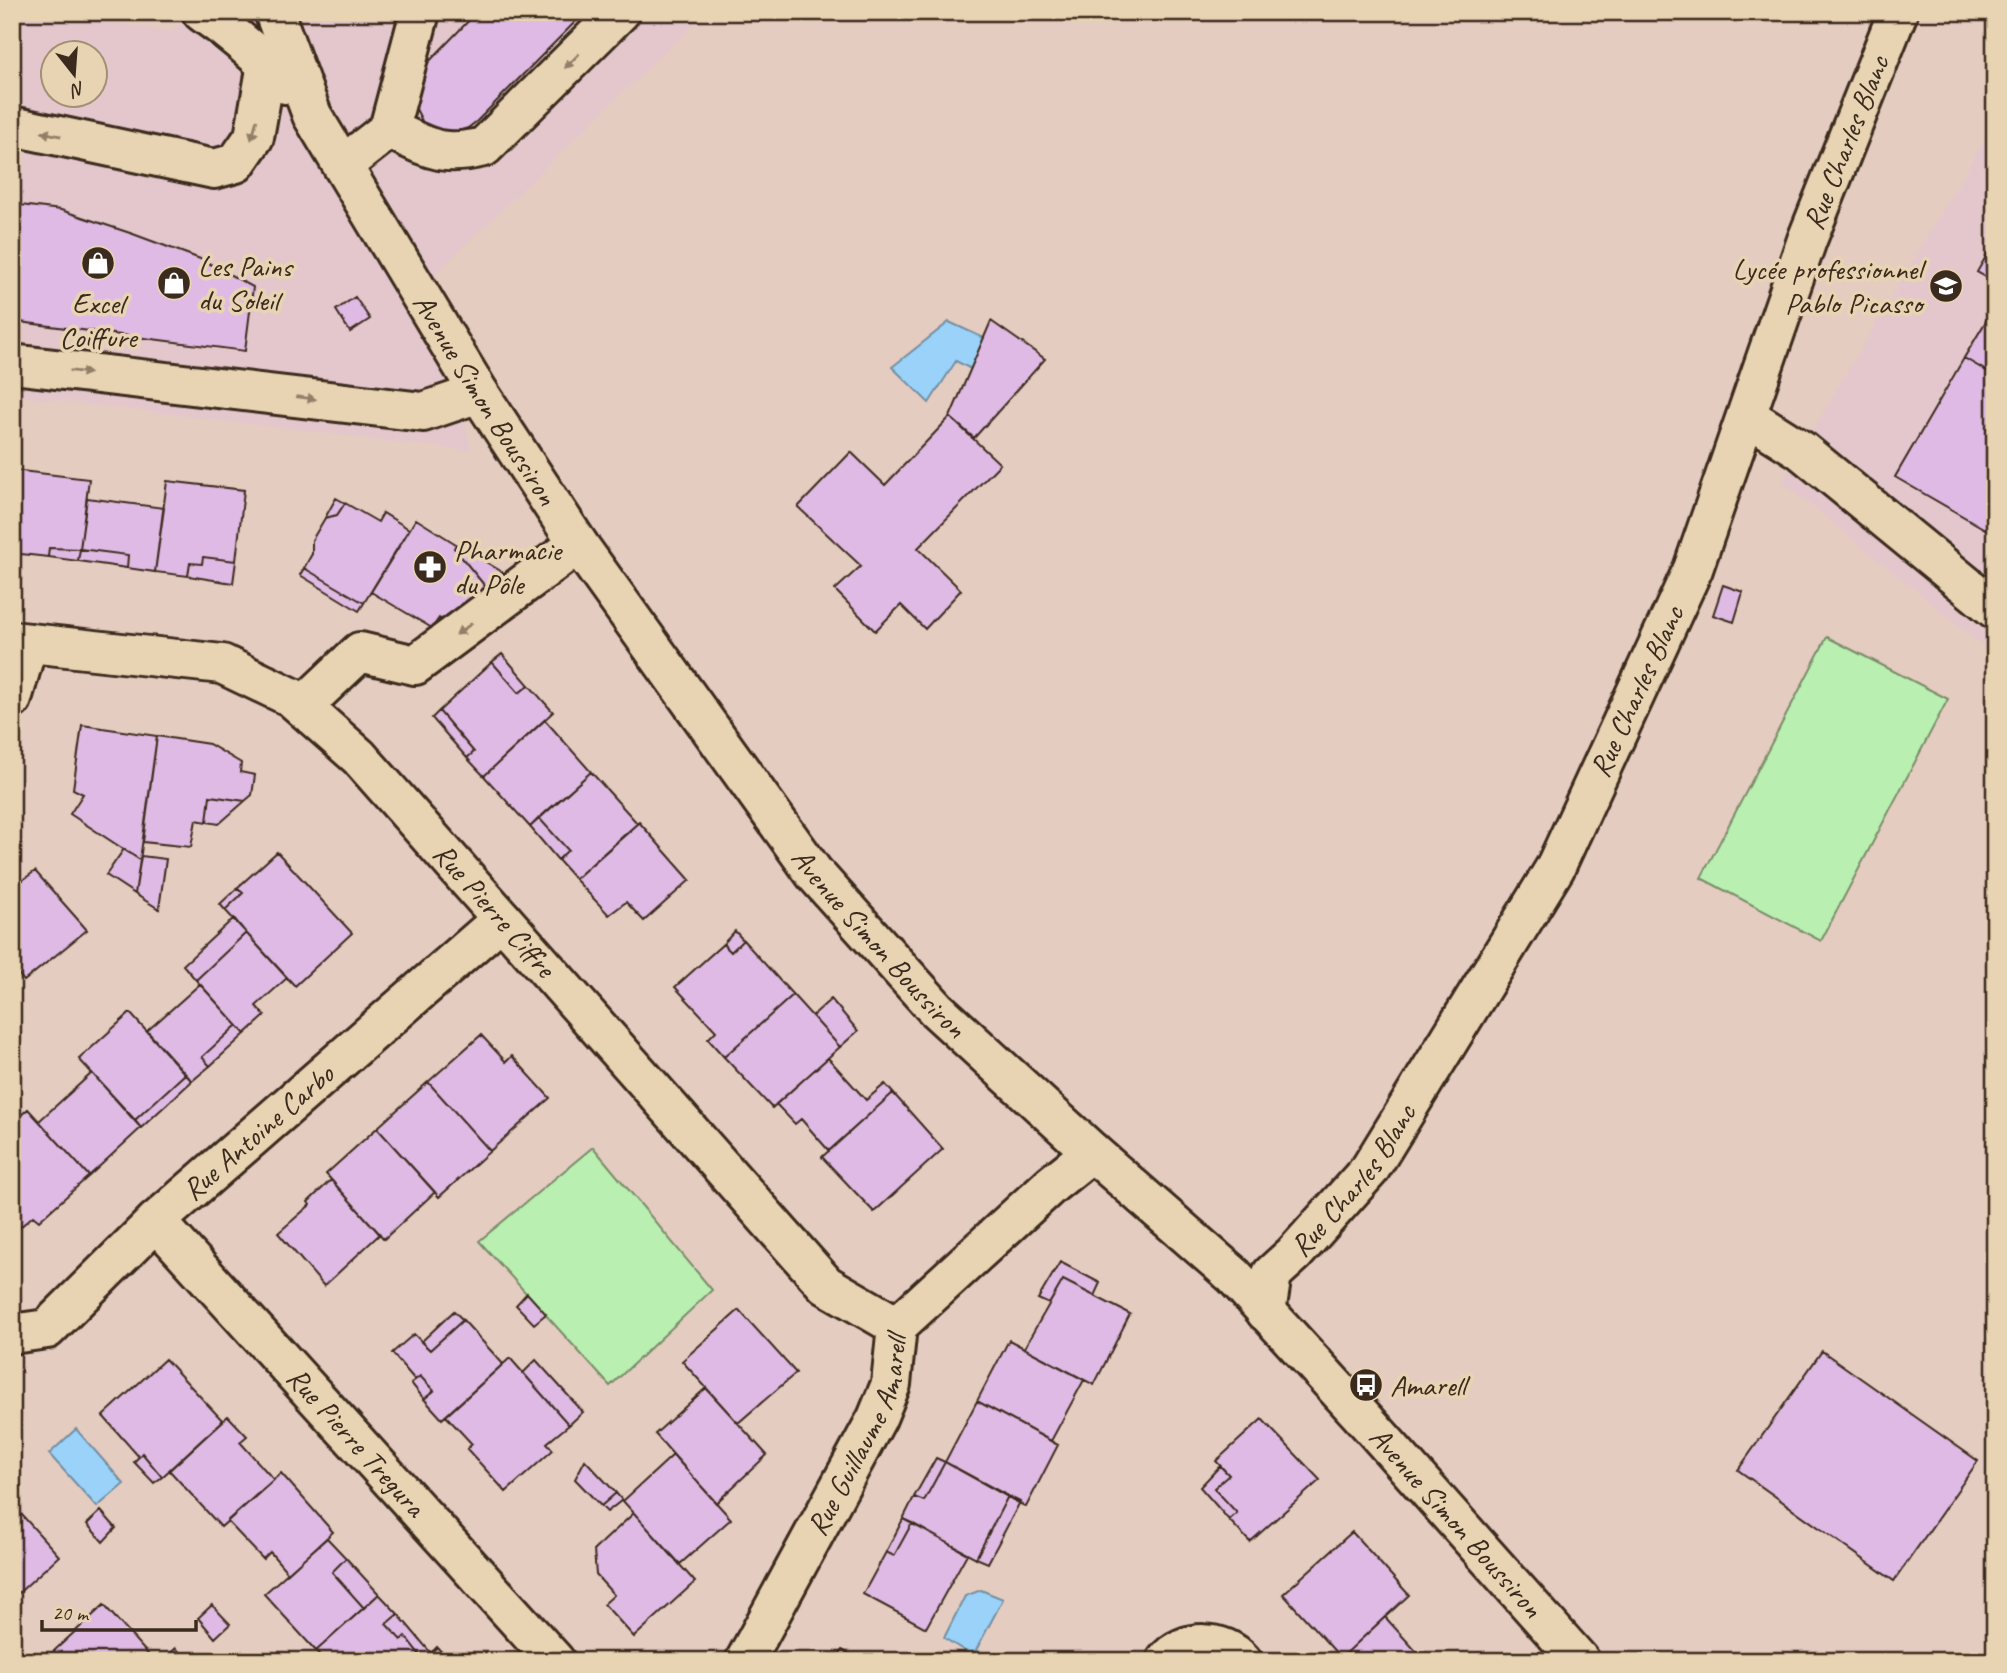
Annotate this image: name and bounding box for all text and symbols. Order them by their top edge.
north arrow [38,38,108,108]
street label: Rue Charles Blanc [1794,49,1898,235]
one-way arrow [564,52,581,68]
text: N [66,76,88,103]
one-way arrow [248,120,258,141]
one-way arrow [40,128,62,139]
shop icon: Excel Coiffure [79,244,117,282]
place label: Les Pains du Soleil [198,247,295,319]
place label: Lycée professionnel Pablo Picasso [1733,250,1927,322]
shop icon: Les Pains du Soleil [155,264,193,302]
school or university icon: Lycée professionnel Pablo Picasso [1927,267,1965,305]
place label: Excel Coiffure [59,284,139,356]
street label: Avenue Simon Boussiron [405,287,567,513]
one-way arrow [69,366,91,377]
one-way arrow [295,393,317,404]
place label: Pharmacie du Pôle [454,531,563,603]
pharmacy icon: Pharmacie du Pôle [411,548,449,586]
street label: Rue Charles Blanc [1581,599,1693,783]
one-way arrow [455,621,473,635]
street label: Rue Pierre Ciffre [425,835,566,987]
street label: Avenue Simon Boussiron [783,841,975,1047]
street label: Rue Antoine Carbo [174,1055,343,1209]
street label: Rue Charles Blanc [1282,1096,1425,1265]
street label: Rue Guillaume Amarell [798,1328,915,1542]
street label: Rue Pierre Tregura [279,1359,435,1526]
bus stop icon: Amarell [1347,1366,1385,1404]
place label: Amarell [1390,1366,1471,1404]
street label: Avenue Simon Boussiron [1361,1419,1552,1626]
scale bar [42,1589,196,1633]
text: 20 m [52,1600,90,1626]

